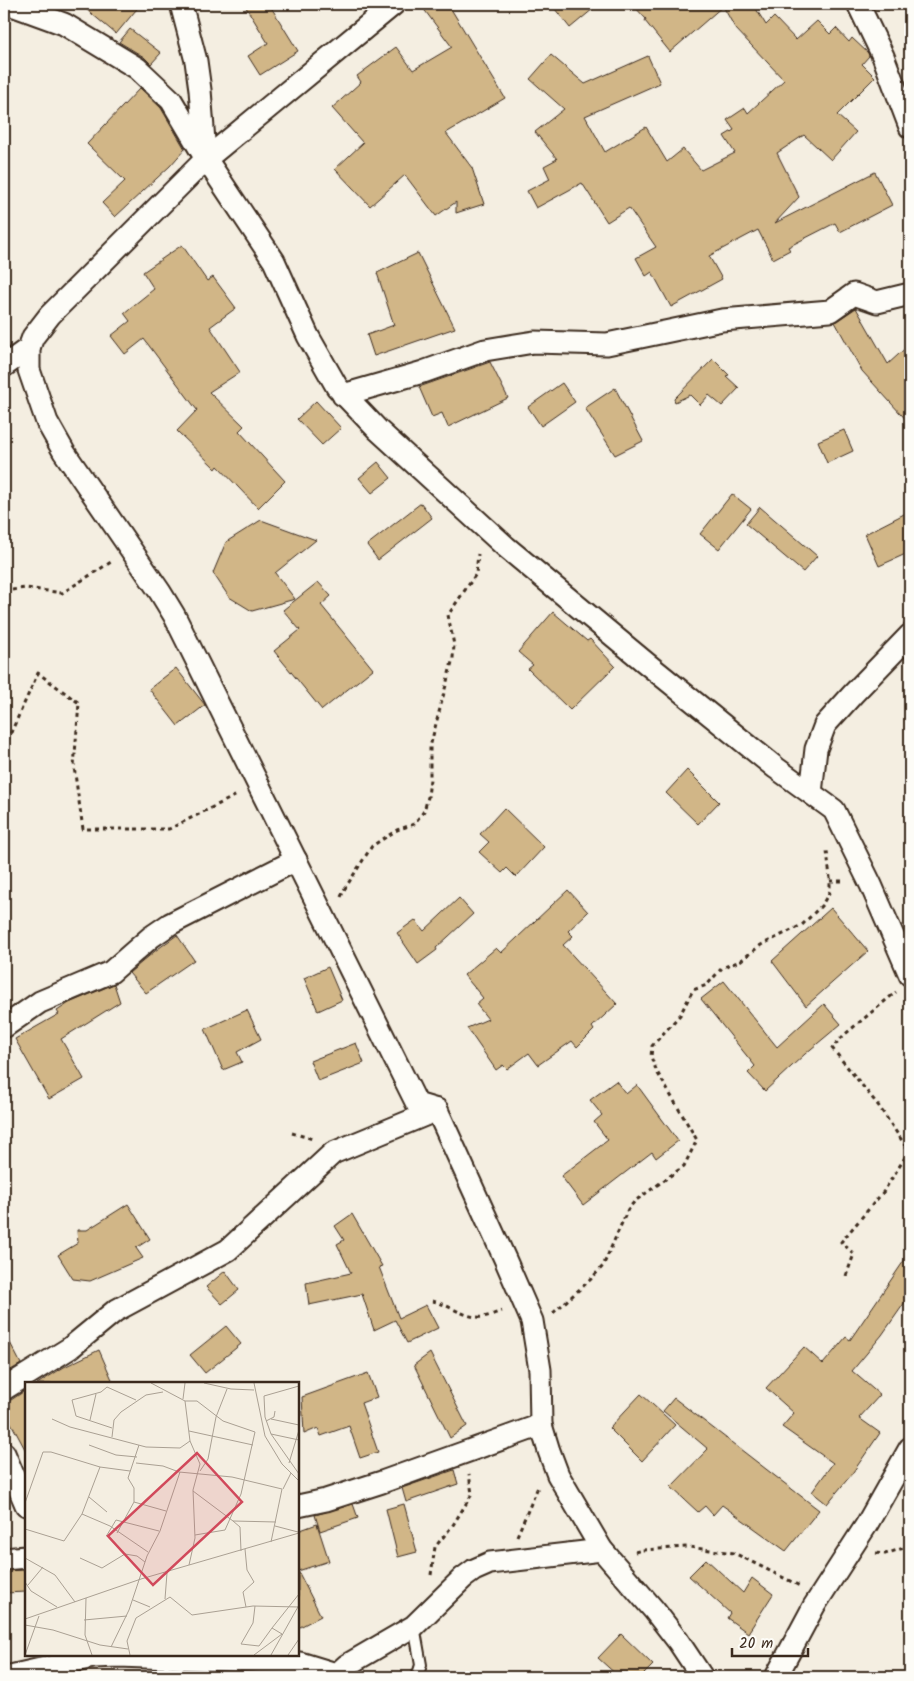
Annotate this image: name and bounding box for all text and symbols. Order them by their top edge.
inset map [25,1382,299,1656]
scale bar [732,1626,808,1658]
text: 20 m [739,1632,773,1656]

